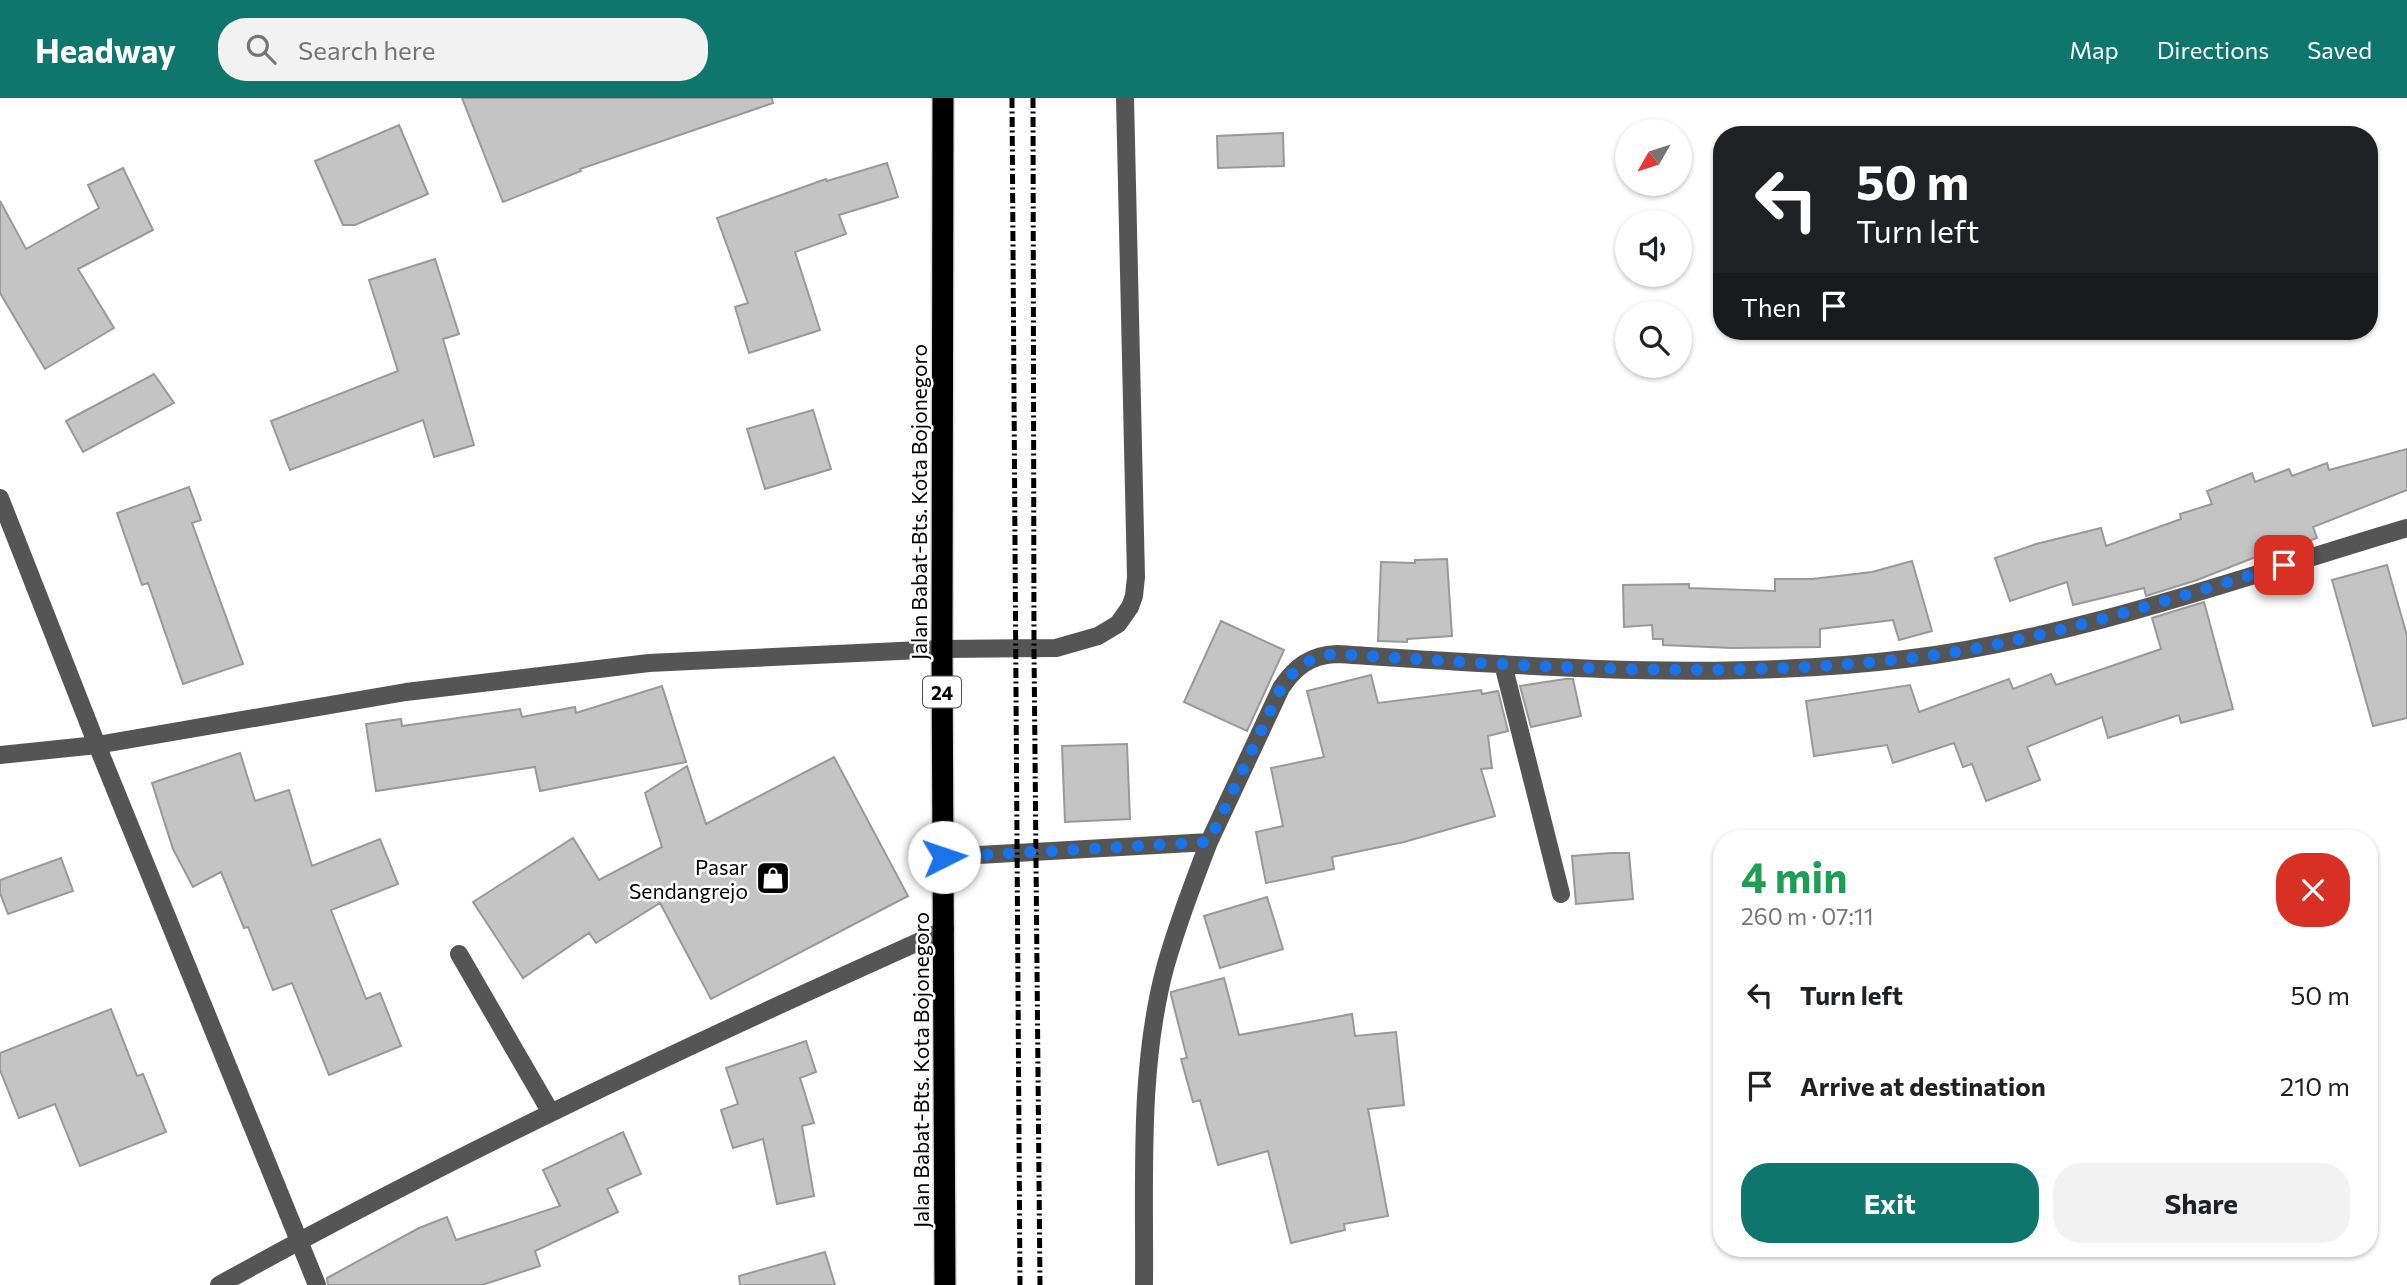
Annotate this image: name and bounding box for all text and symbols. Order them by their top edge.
search box [218,18,708,81]
text: Headway [35,29,176,70]
icon: search [242,30,280,68]
text: Search here [298,34,436,65]
text: Map [2069,35,2119,64]
text: Directions [2157,35,2269,64]
text: Saved [2307,35,2372,64]
north arrow [1615,119,1692,196]
map controls [1615,119,1692,378]
text: 50 m [1856,150,1969,210]
icon: left [1741,154,1832,245]
button: sound [1615,210,1692,287]
text: Turn left [1856,210,1980,250]
icon: arrive [1815,287,1853,325]
text: Then [1741,291,1801,322]
button: search [1615,301,1692,378]
street label: Jalan Babat-Bts. Kota Bojonegoro [906,344,931,660]
pin [2254,535,2314,595]
icon: arrive [2265,546,2303,584]
road number: 24 [923,677,961,708]
position arrow [907,820,981,894]
text: 4 min [1741,850,1847,902]
button: close [2276,853,2350,927]
place label: Pasar Sendangrejo [629,854,748,903]
shop icon: Pasar Sendangrejo [754,859,792,897]
text: 260 m · 07:11 [1741,902,1874,930]
street label: Jalan Babat-Bts. Kota Bojonegoro [908,912,933,1228]
icon: left [1741,976,1779,1014]
text: Turn left [1800,979,1903,1010]
text: 50 m [2290,979,2350,1010]
icon: arrive [1741,1067,1779,1105]
text: Arrive at destination [1800,1070,2046,1101]
text: 210 m [2280,1070,2350,1101]
button: Exit [1741,1163,2039,1243]
button: Share [2053,1163,2350,1243]

